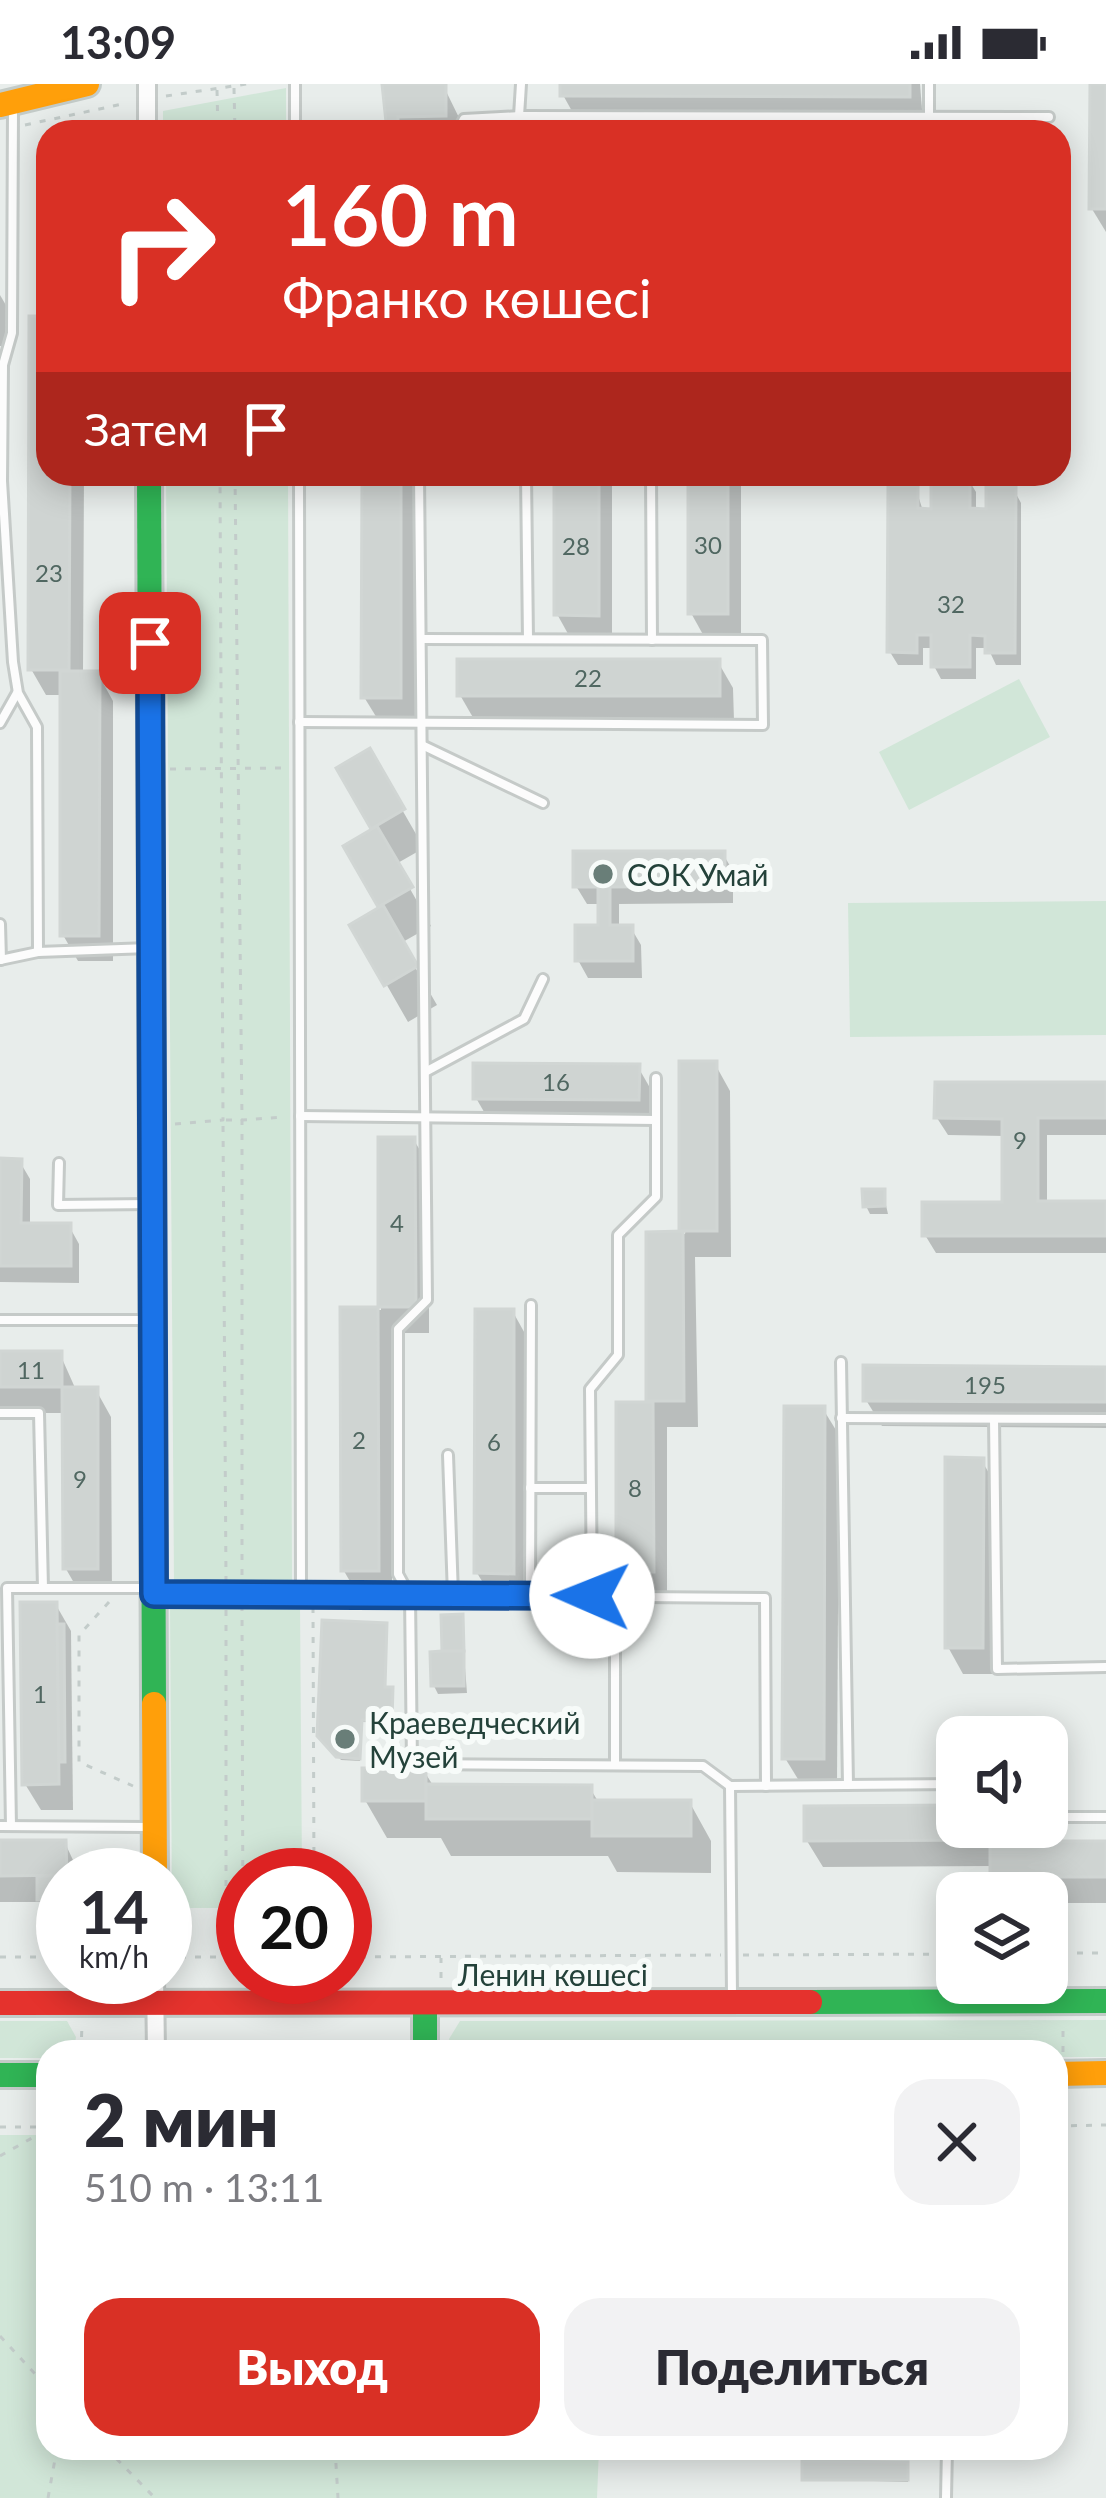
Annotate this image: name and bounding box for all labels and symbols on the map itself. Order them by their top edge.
house number: 30 [694,530,722,559]
house number: 28 [562,531,590,560]
house number: 23 [35,558,63,587]
house number: 32 [937,589,965,618]
pin [99,592,201,694]
house number: 22 [574,663,602,692]
place label: СОК Умай [627,856,769,892]
marker: СОК Умай [590,861,616,887]
house number: 16 [542,1067,570,1096]
house number: 9 [1013,1125,1027,1154]
house number: 4 [390,1208,404,1237]
house number: 11 [17,1355,45,1384]
house number: 195 [964,1370,1006,1399]
house number: 2 [352,1425,366,1454]
house number: 6 [487,1427,501,1456]
house number: 9 [73,1464,87,1493]
house number: 8 [628,1473,642,1502]
position arrow [529,1533,655,1659]
house number: 1 [33,1679,47,1708]
place label: Краеведческий Музей [369,1704,581,1774]
marker: Краеведческий Музей [332,1726,358,1752]
speed limit sign: 20 [216,1848,372,2004]
street label: Ленин көшесі [457,1956,648,1992]

